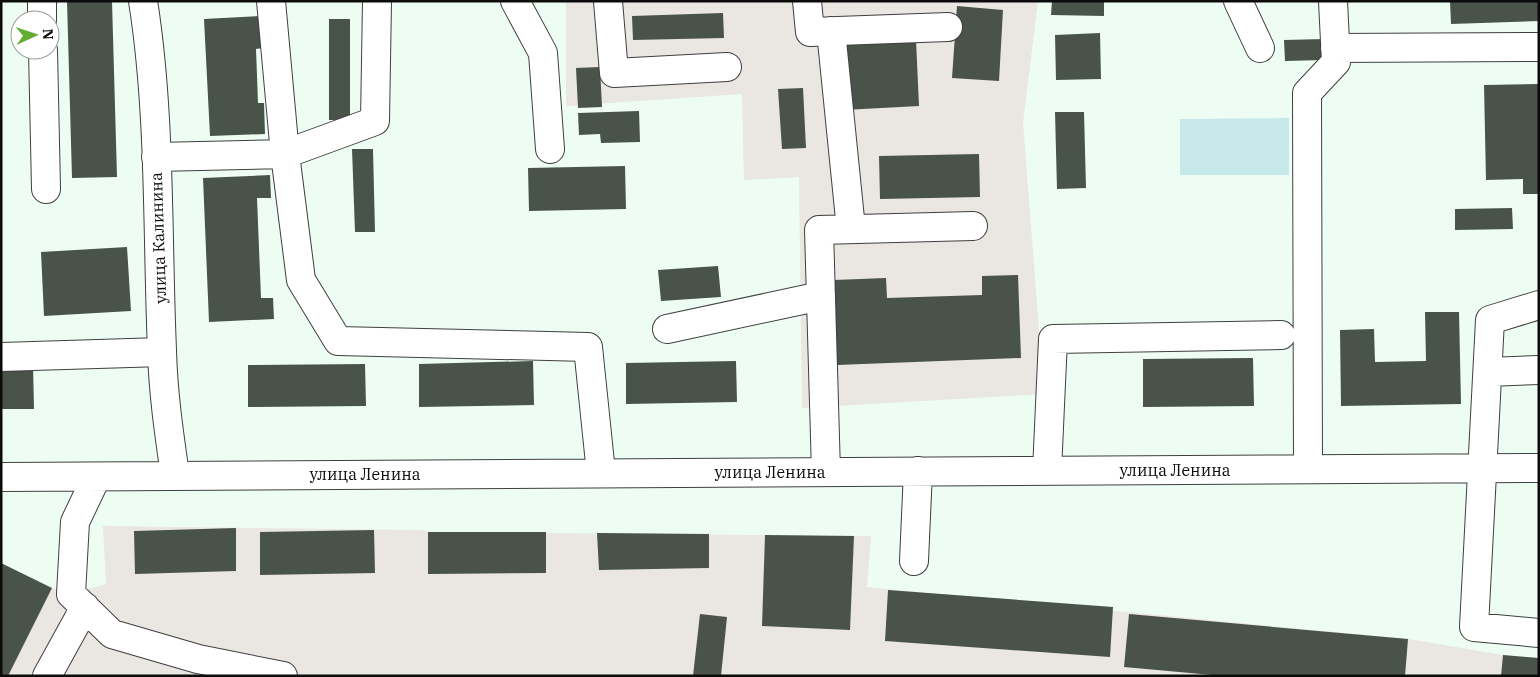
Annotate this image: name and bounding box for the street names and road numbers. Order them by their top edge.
street label: улица Калинина [146,172,170,304]
street label: улица Ленина [1119,460,1231,480]
street label: улица Ленина [714,462,826,482]
street label: улица Ленина [309,464,421,484]

